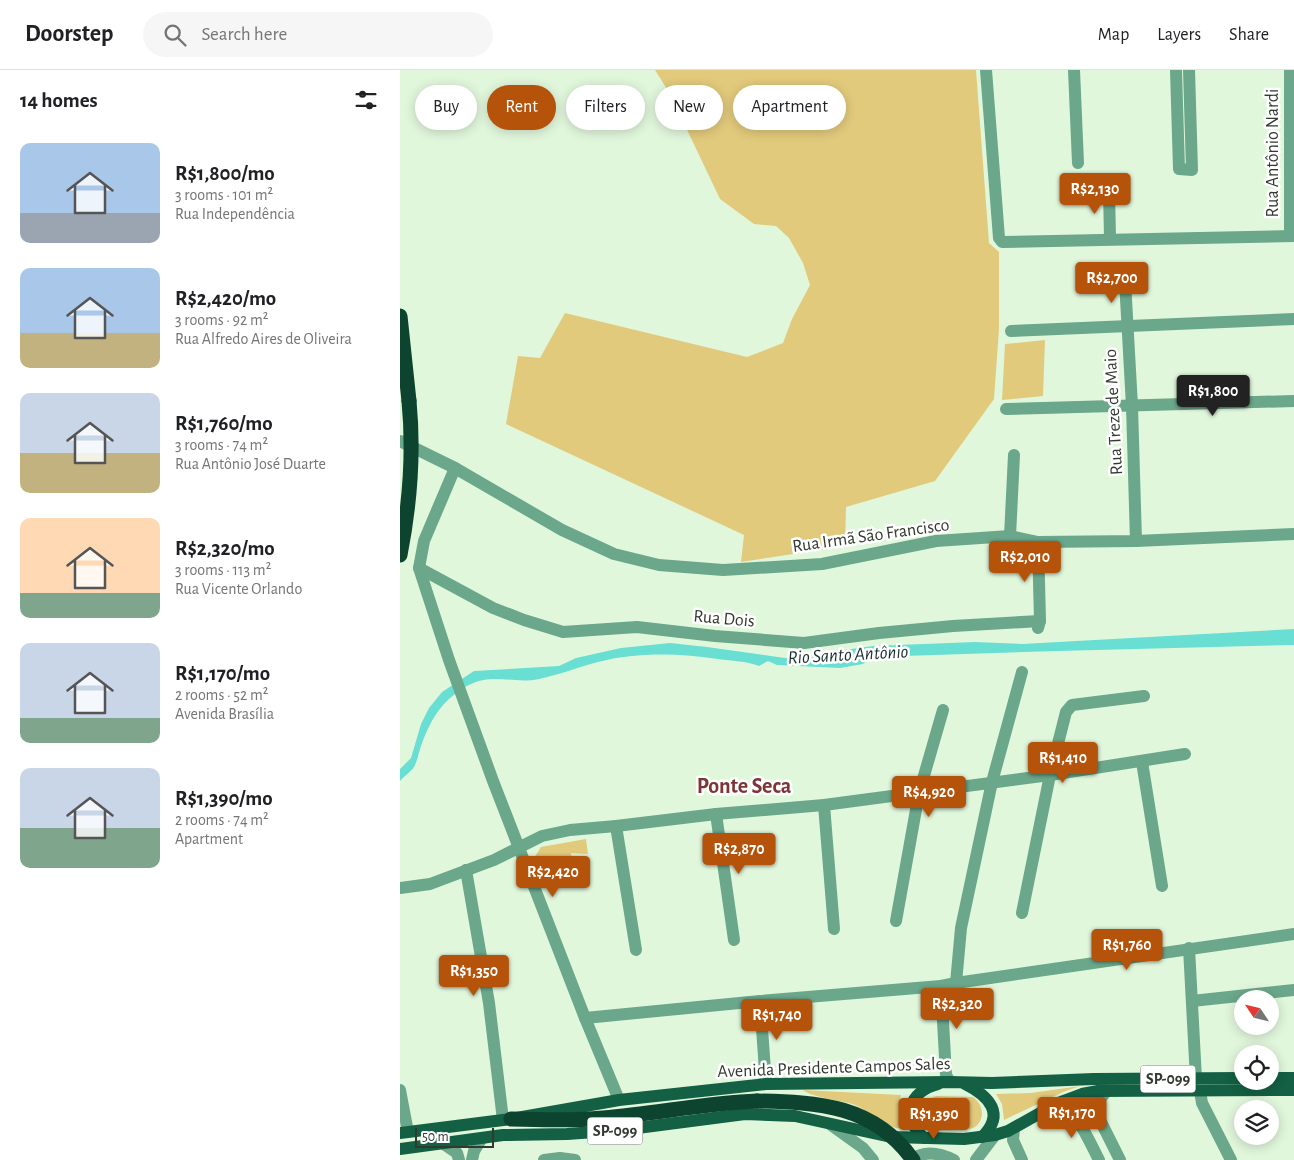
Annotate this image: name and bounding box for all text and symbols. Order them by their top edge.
search box [143,12,493,57]
icon: search [161,21,189,49]
text: Doorstep [25,22,113,46]
text: Search here [201,25,287,44]
text: Map [1098,26,1129,44]
text: Layers [1157,26,1201,44]
text: Share [1229,26,1269,44]
chip: Buy [415,85,477,130]
chip: Rent [487,85,556,130]
chip: Filters [566,85,645,130]
chip: New [655,85,723,130]
chip: Apartment [733,85,846,130]
icon: filters [352,86,380,114]
street label: Rua Antônio Nardi [1264,89,1282,217]
text: 14 homes [20,90,98,111]
icon: home [60,163,120,223]
text: R$1,800/mo [175,163,275,184]
pin: R$2,130 [1049,172,1141,215]
text: R$2,130 [1071,181,1119,197]
text: 3 rooms · 101 m² [175,187,273,203]
text: Rua Independência [175,206,295,222]
pin: R$2,700 [1066,262,1158,304]
text: R$2,700 [1086,270,1138,286]
icon: home [60,288,120,348]
text: R$2,420/mo [175,288,276,309]
text: 3 rooms · 92 m² [175,312,268,328]
text: Rua Alfredo Aires de Oliveira [175,331,352,347]
street label: Rua Treze de Maio [1102,348,1126,476]
pin: R$1,800 [1167,374,1259,417]
text: R$1,800 [1188,383,1238,399]
icon: home [60,413,120,473]
text: R$1,760/mo [175,413,273,434]
text: 3 rooms · 74 m² [175,437,268,453]
text: Rua Antônio José Duarte [175,456,326,472]
street label: Rua Irmã São Francisco [791,516,951,556]
icon: home [60,538,120,598]
text: R$2,320/mo [175,538,275,559]
pin: R$2,010 [979,540,1071,583]
text: R$2,010 [1000,549,1050,565]
text: 3 rooms · 113 m² [175,562,271,578]
text: Rua Vicente Orlando [175,581,302,597]
street label: Rua Dois [693,607,755,631]
water label: Rio Santo Antônio [787,642,909,668]
icon: home [60,663,120,723]
text: R$1,170/mo [175,663,270,684]
text: 2 rooms · 52 m² [175,687,268,703]
text: Avenida Brasília [175,706,274,722]
pin: R$1,410 [1017,742,1109,784]
text: R$1,410 [1039,750,1087,766]
district label: Ponte Seca [697,775,792,797]
pin: R$4,920 [883,776,975,818]
text: R$4,920 [903,784,955,800]
icon: home [60,788,120,848]
text: R$1,390/mo [175,788,273,809]
text: 2 rooms · 74 m² [175,812,269,828]
text: Apartment [175,831,243,847]
pin: R$2,870 [693,832,785,875]
text: R$2,870 [714,841,764,857]
pin: R$2,420 [507,856,599,898]
text: R$2,420 [527,864,579,880]
pin: R$1,760 [1081,928,1173,971]
text: R$1,760 [1102,937,1152,953]
pin: R$1,350 [428,954,520,997]
text: R$1,350 [450,963,498,979]
pin: R$2,320 [911,988,1003,1030]
north arrow [1234,990,1279,1035]
map controls [1234,990,1279,1145]
text: R$2,320 [932,996,982,1012]
pin: R$1,740 [731,998,823,1041]
text: R$1,740 [752,1007,802,1023]
button: locate [1234,1045,1279,1090]
street label: Avenida Presidente Campos Sales [717,1055,951,1081]
road number: SP-099 [1140,1066,1196,1092]
pin: R$1,170 [1026,1096,1118,1139]
pin: R$1,390 [888,1098,980,1140]
button: layers [1234,1100,1279,1145]
text: R$1,170 [1048,1105,1096,1121]
text: R$1,390 [909,1106,959,1122]
road number: SP-099 [588,1118,642,1144]
scale bar [415,1125,494,1148]
text: 50 m [422,1130,449,1144]

